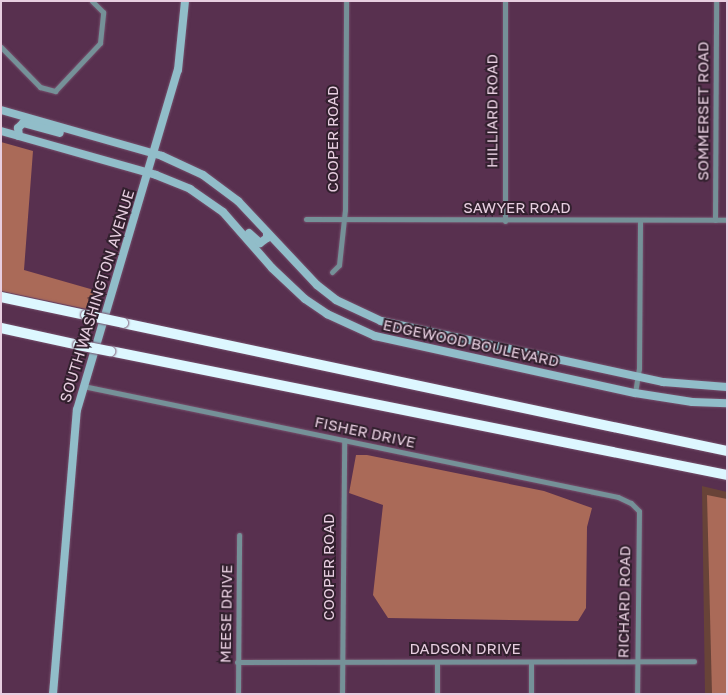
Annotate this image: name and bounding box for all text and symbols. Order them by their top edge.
street label: SOMMERSET ROAD [694,41,712,181]
street label: HILLIARD ROAD [483,54,501,168]
street label: COOPER ROAD [324,86,342,192]
street label: SOUTH WASHINGTON AVENUE [56,187,138,405]
street label: SAWYER ROAD [463,199,571,217]
street label: EDGEWOOD BOULEVARD [381,316,561,370]
street label: FISHER DRIVE [313,413,417,451]
street label: COOPER ROAD [320,514,338,620]
street label: RICHARD ROAD [614,546,634,658]
street label: MEESE DRIVE [216,565,236,663]
street label: DADSON DRIVE [409,640,521,658]

